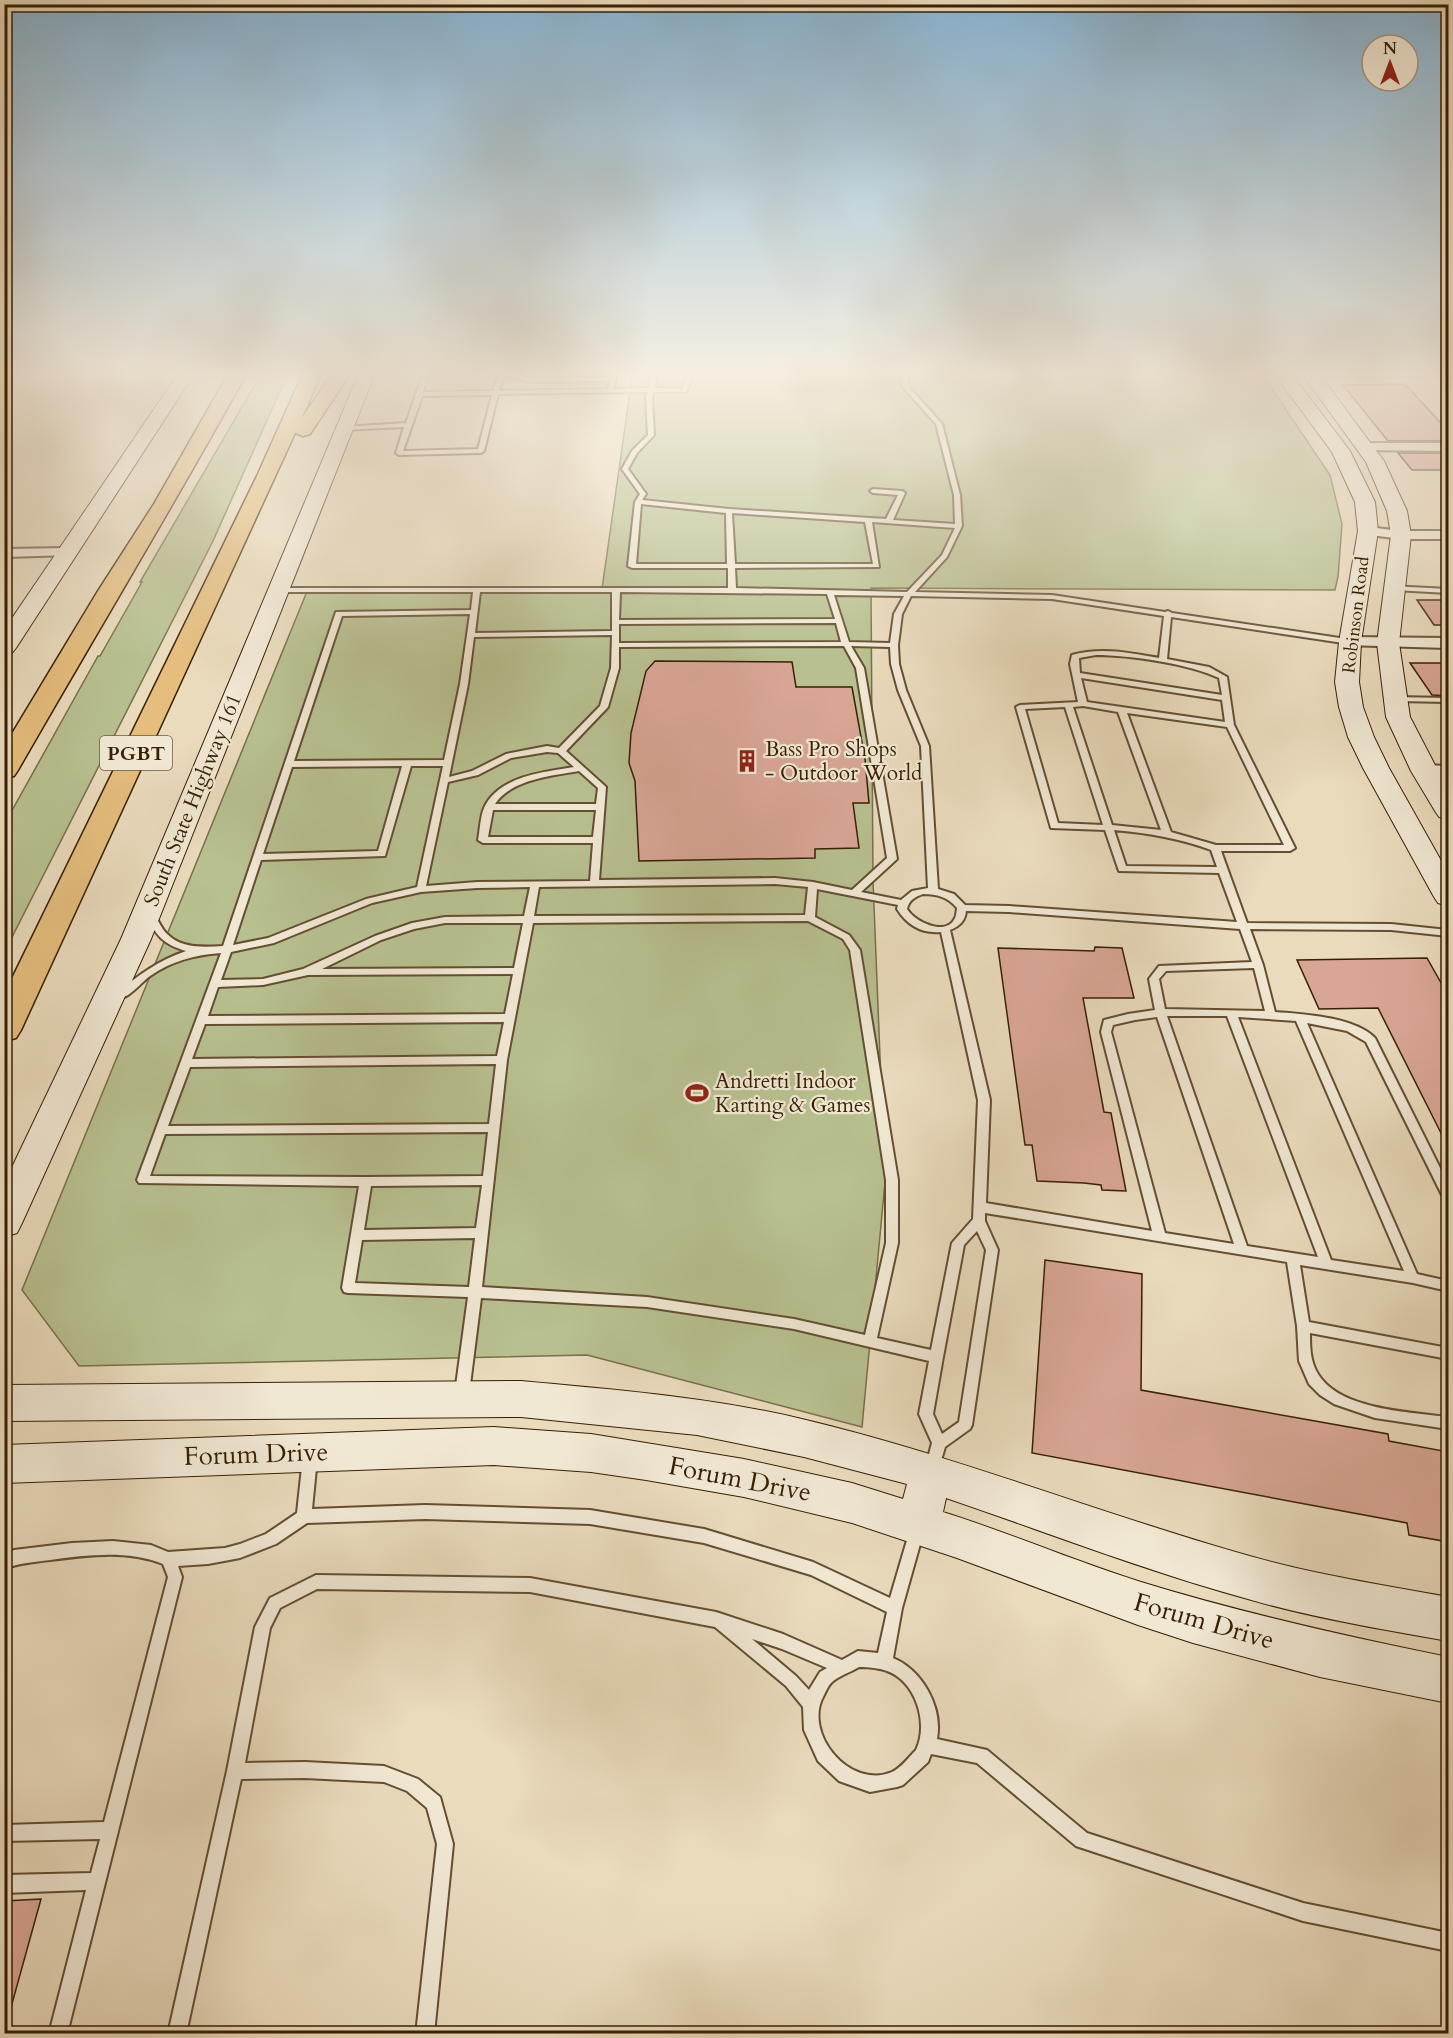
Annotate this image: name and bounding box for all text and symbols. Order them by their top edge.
north arrow [1360,33,1420,93]
text: N [1383,38,1397,60]
street label: Robinson Road [1336,555,1376,675]
street label: South State Highway 161 [137,689,249,911]
place label: Bass Pro Shops - Outdoor World [765,735,922,788]
road number: PGBT [100,736,172,770]
building icon: Bass Pro Shops - Outdoor World [734,748,760,774]
place label: Andretti Indoor Karting & Games [715,1067,871,1120]
sports icon: Andretti Indoor Karting & Games [684,1080,710,1106]
street label: Forum Drive [183,1434,329,1474]
street label: Forum Drive [666,1448,814,1510]
street label: Forum Drive [1130,1584,1278,1658]

